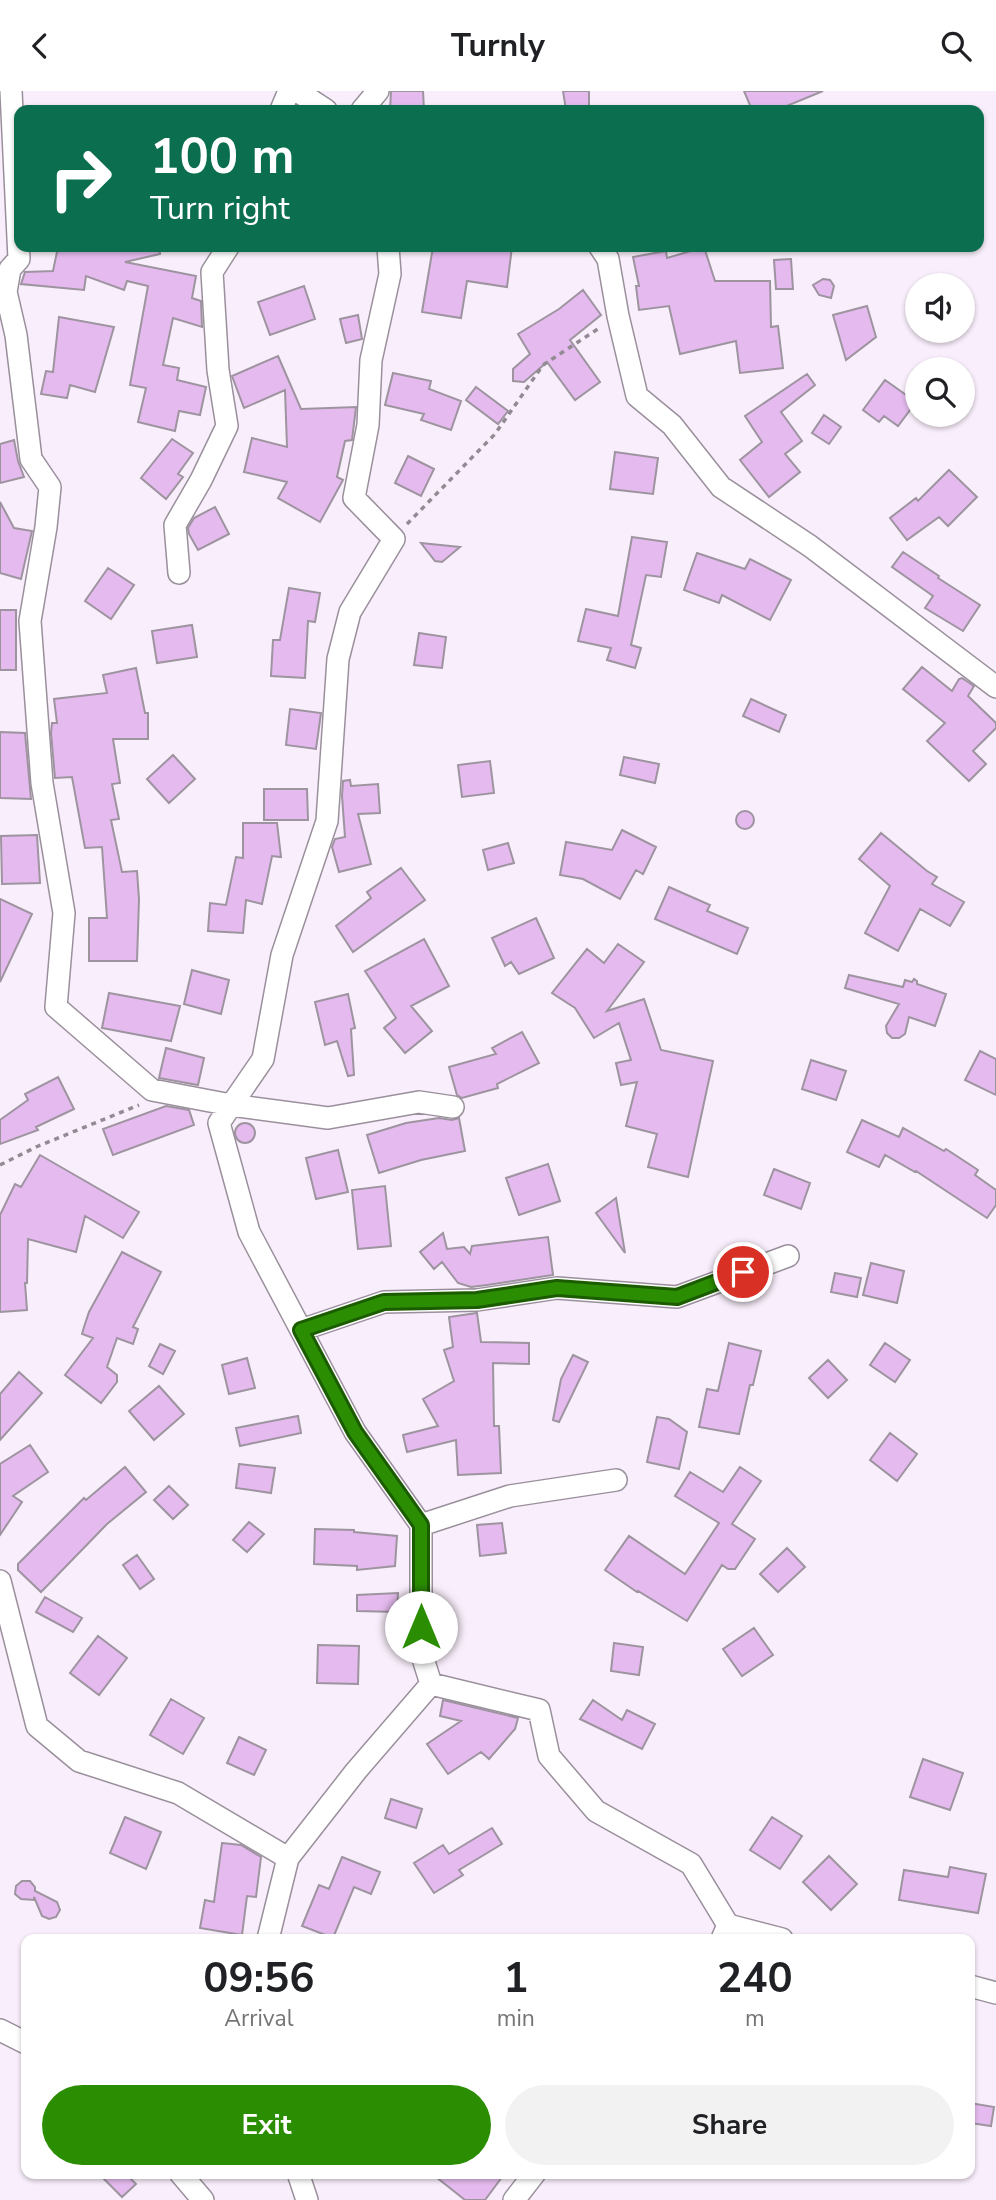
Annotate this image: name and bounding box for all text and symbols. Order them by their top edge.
text: Turnly [451,24,545,67]
icon: back [21,27,59,65]
icon: search [937,27,975,65]
text: 100 m [150,123,294,190]
icon: right [35,133,126,224]
text: Turn right [150,187,290,230]
map controls [905,273,975,427]
button: sound [905,273,975,343]
button: search [905,357,975,427]
pin [713,1242,773,1302]
icon: arrive [724,1253,762,1291]
position arrow [384,1590,458,1664]
text: 09:56 [203,1950,314,2007]
text: 1 [503,1950,528,2007]
text: 240 [717,1950,793,2007]
text: Arrival [224,2003,293,2034]
text: min [497,2003,535,2034]
text: m [745,2003,765,2034]
button: Exit [42,2085,491,2165]
button: Share [505,2085,954,2165]

